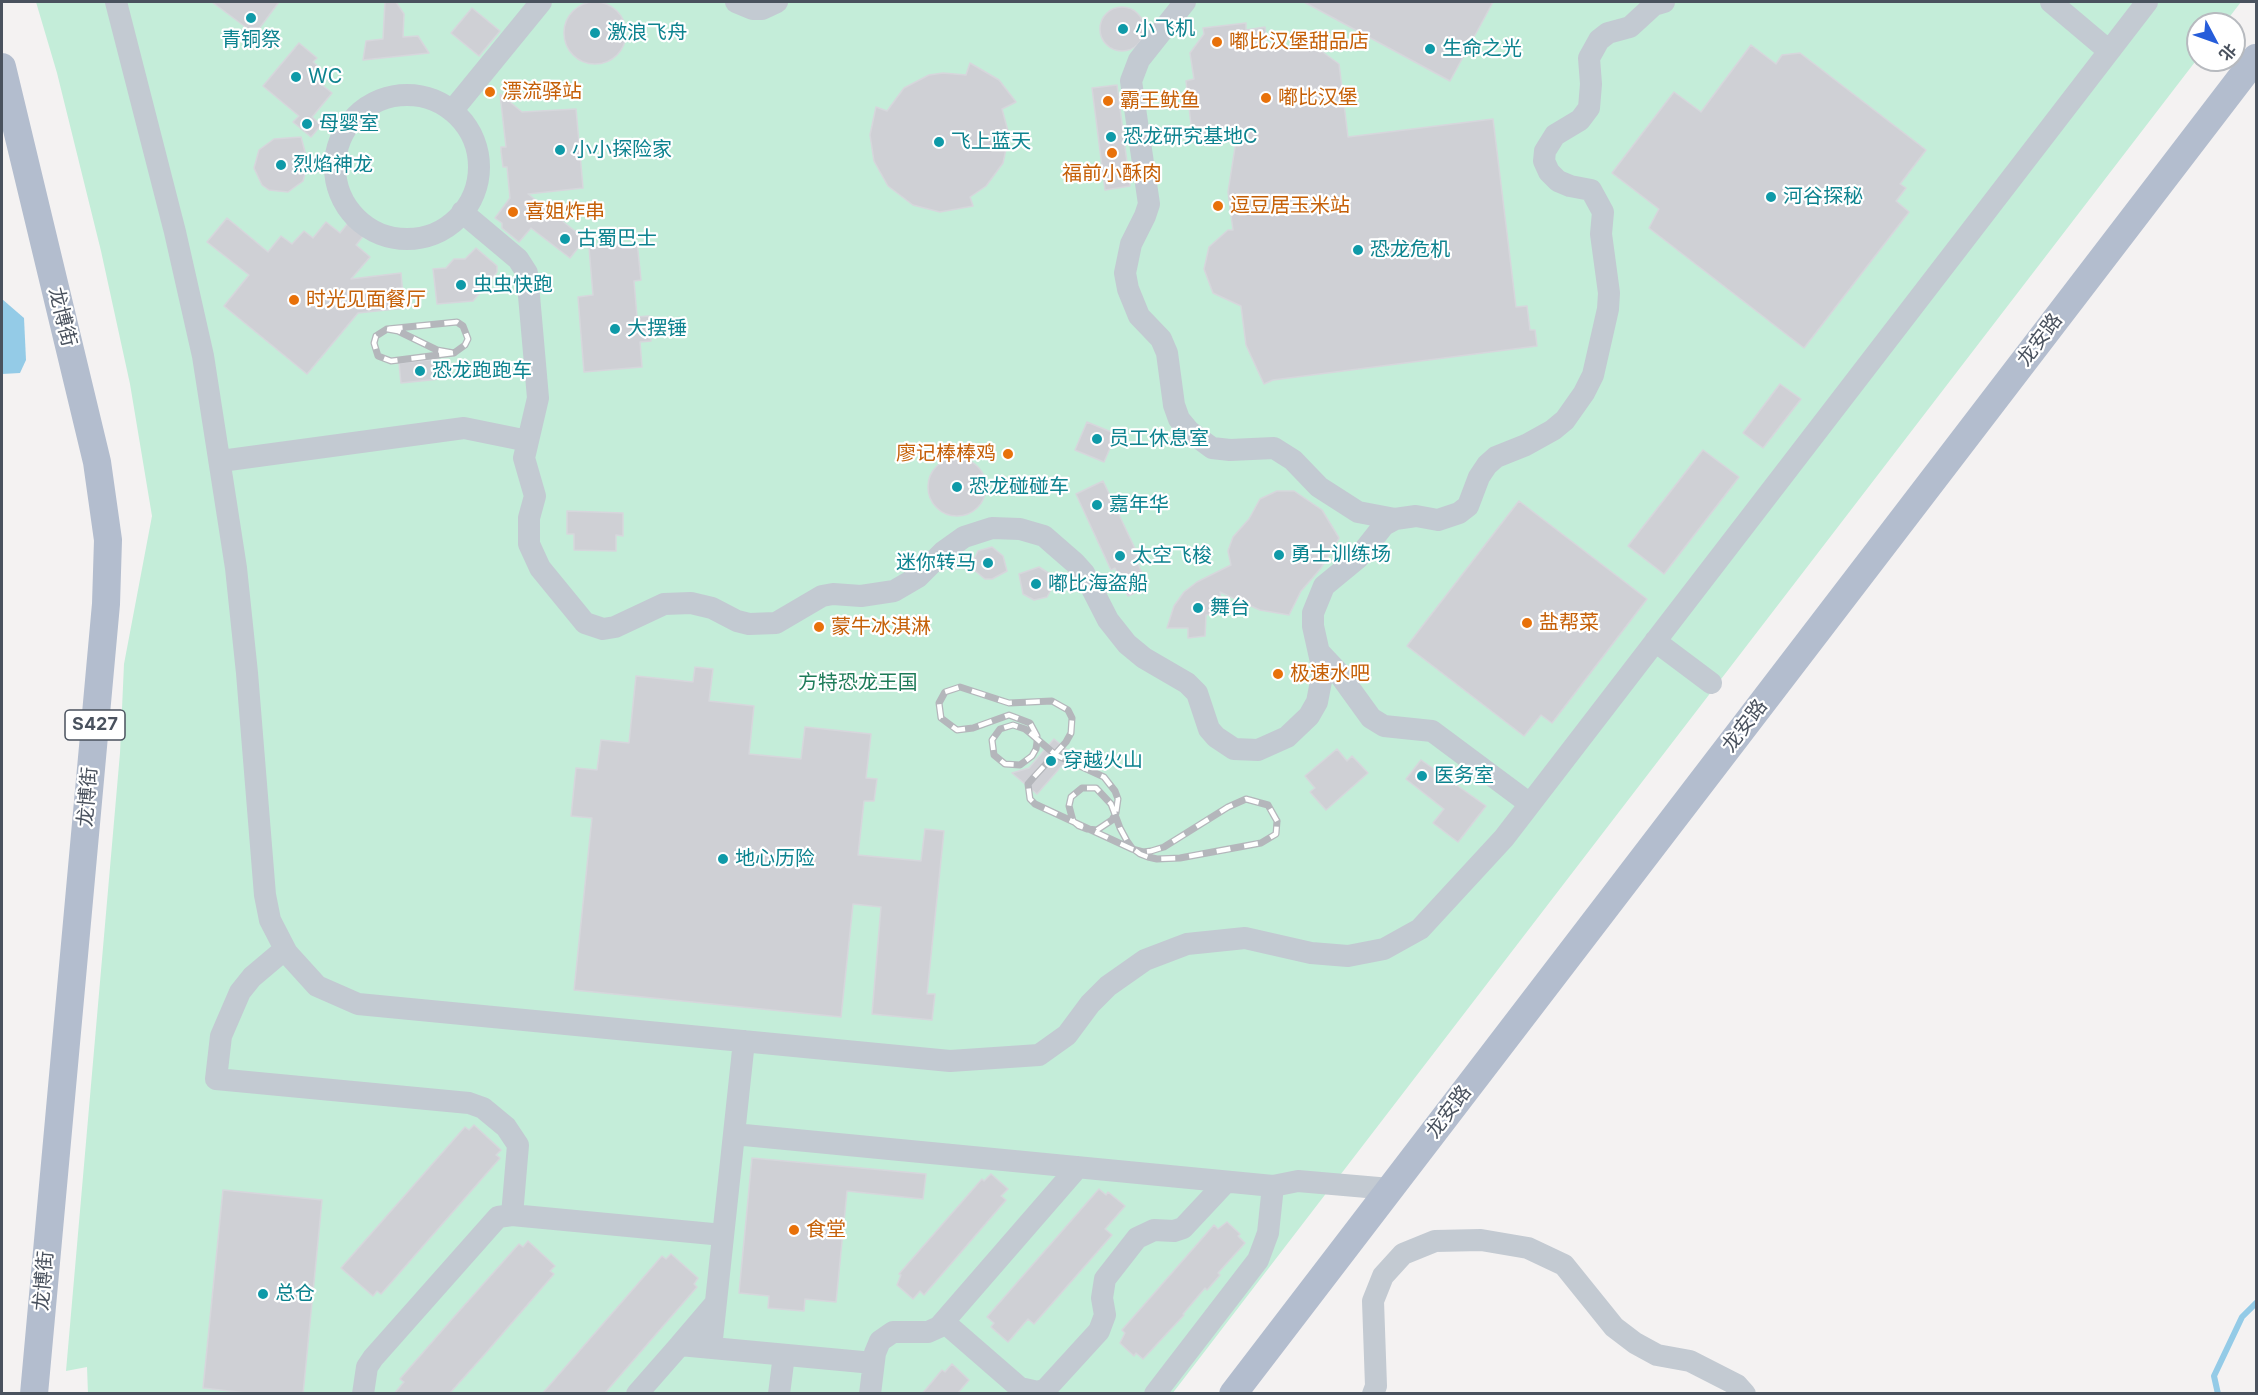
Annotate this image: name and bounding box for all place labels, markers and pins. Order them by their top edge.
marker: 青铜祭 [244,11,258,25]
place label: 小飞机 [1135,17,1195,41]
place label: 激浪飞舟 [607,21,687,45]
marker: 小飞机 [1116,22,1130,36]
marker: 激浪飞舟 [588,26,602,40]
place label: 青铜祭 [221,28,281,52]
place label: 嘟比汉堡甜品店 [1229,30,1369,54]
marker: 嘟比汉堡甜品店 [1210,35,1224,49]
place label: 生命之光 [1442,37,1522,61]
marker: 生命之光 [1423,42,1437,56]
place label: WC [308,65,342,89]
marker: WC [289,70,303,84]
place label: 漂流驿站 [502,80,582,104]
marker: 漂流驿站 [483,85,497,99]
place label: 嘟比汉堡 [1278,86,1358,110]
place label: 霸王鱿鱼 [1120,89,1200,113]
marker: 嘟比汉堡 [1259,91,1273,105]
marker: 霸王鱿鱼 [1101,94,1115,108]
place label: 母婴室 [319,112,379,136]
marker: 母婴室 [300,117,314,131]
place label: 恐龙研究基地C [1123,125,1258,149]
place label: 飞上蓝天 [951,130,1031,154]
marker: 恐龙研究基地C [1104,130,1118,144]
marker: 飞上蓝天 [932,135,946,149]
place label: 小小探险家 [572,138,672,162]
marker: 小小探险家 [553,143,567,157]
marker: 福前小酥肉 [1105,146,1119,160]
place label: 烈焰神龙 [293,153,373,177]
marker: 烈焰神龙 [274,158,288,172]
place label: 福前小酥肉 [1062,162,1162,186]
place label: 河谷探秘 [1783,185,1863,209]
marker: 河谷探秘 [1764,190,1778,204]
place label: 逗豆居玉米站 [1230,194,1350,218]
marker: 逗豆居玉米站 [1211,199,1225,213]
place label: 喜姐炸串 [525,200,605,224]
marker: 喜姐炸串 [506,205,520,219]
place label: 古蜀巴士 [577,227,657,251]
marker: 古蜀巴士 [558,232,572,246]
place label: 恐龙危机 [1370,238,1450,262]
marker: 恐龙危机 [1351,243,1365,257]
place label: 虫虫快跑 [473,273,553,297]
marker: 虫虫快跑 [454,278,468,292]
place label: 时光见面餐厅 [306,288,426,312]
marker: 时光见面餐厅 [287,293,301,307]
place label: 大摆锤 [627,317,687,341]
marker: 大摆锤 [608,322,622,336]
place label: 恐龙跑跑车 [432,359,532,383]
marker: 恐龙跑跑车 [413,364,427,378]
place label: 员工休息室 [1109,427,1209,451]
marker: 员工休息室 [1090,432,1104,446]
place label: 廖记棒棒鸡 [896,442,996,466]
marker: 廖记棒棒鸡 [1001,447,1015,461]
place label: 恐龙碰碰车 [969,475,1069,499]
marker: 恐龙碰碰车 [950,480,964,494]
place label: 嘉年华 [1109,493,1169,517]
marker: 嘉年华 [1090,498,1104,512]
place label: 勇士训练场 [1291,543,1391,567]
place label: 太空飞梭 [1132,544,1212,568]
marker: 勇士训练场 [1272,548,1286,562]
marker: 太空飞梭 [1113,549,1127,563]
place label: 迷你转马 [896,551,976,575]
marker: 迷你转马 [981,556,995,570]
place label: 嘟比海盗船 [1048,572,1148,596]
marker: 嘟比海盗船 [1029,577,1043,591]
place label: 舞台 [1210,596,1250,620]
marker: 舞台 [1191,601,1205,615]
place label: 盐帮菜 [1539,611,1599,635]
place label: 蒙牛冰淇淋 [831,615,931,639]
marker: 盐帮菜 [1520,616,1534,630]
marker: 蒙牛冰淇淋 [812,620,826,634]
place label: 极速水吧 [1290,662,1370,686]
marker: 极速水吧 [1271,667,1285,681]
place label: 穿越火山 [1063,749,1143,773]
marker: 穿越火山 [1044,754,1058,768]
place label: 医务室 [1434,764,1494,788]
marker: 医务室 [1415,769,1429,783]
place label: 地心历险 [735,847,815,871]
marker: 地心历险 [716,852,730,866]
place label: 食堂 [806,1218,846,1242]
marker: 食堂 [787,1223,801,1237]
place label: 总仓 [275,1282,315,1306]
marker: 总仓 [256,1287,270,1301]

